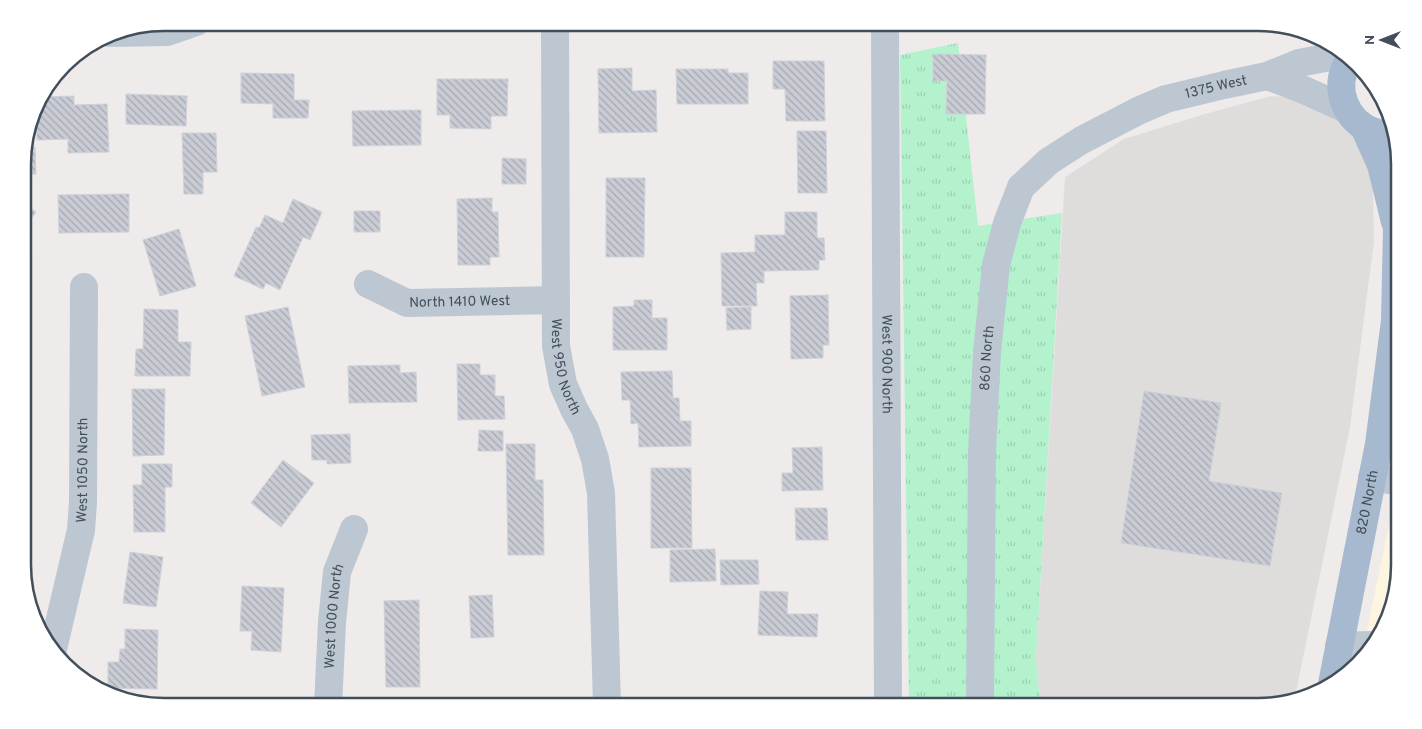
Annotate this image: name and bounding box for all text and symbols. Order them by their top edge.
north arrow [1357,15,1407,65]
text: N [1362,35,1379,45]
street label: 1375 West [1183,72,1249,103]
street label: North 1410 West [409,292,510,311]
street label: West 900 North [878,314,895,414]
street label: West 950 North [547,318,584,418]
street label: 860 North [977,325,998,391]
street label: West 1050 North [73,418,92,524]
street label: 820 North [1353,469,1382,536]
street label: West 1000 North [321,561,348,669]

